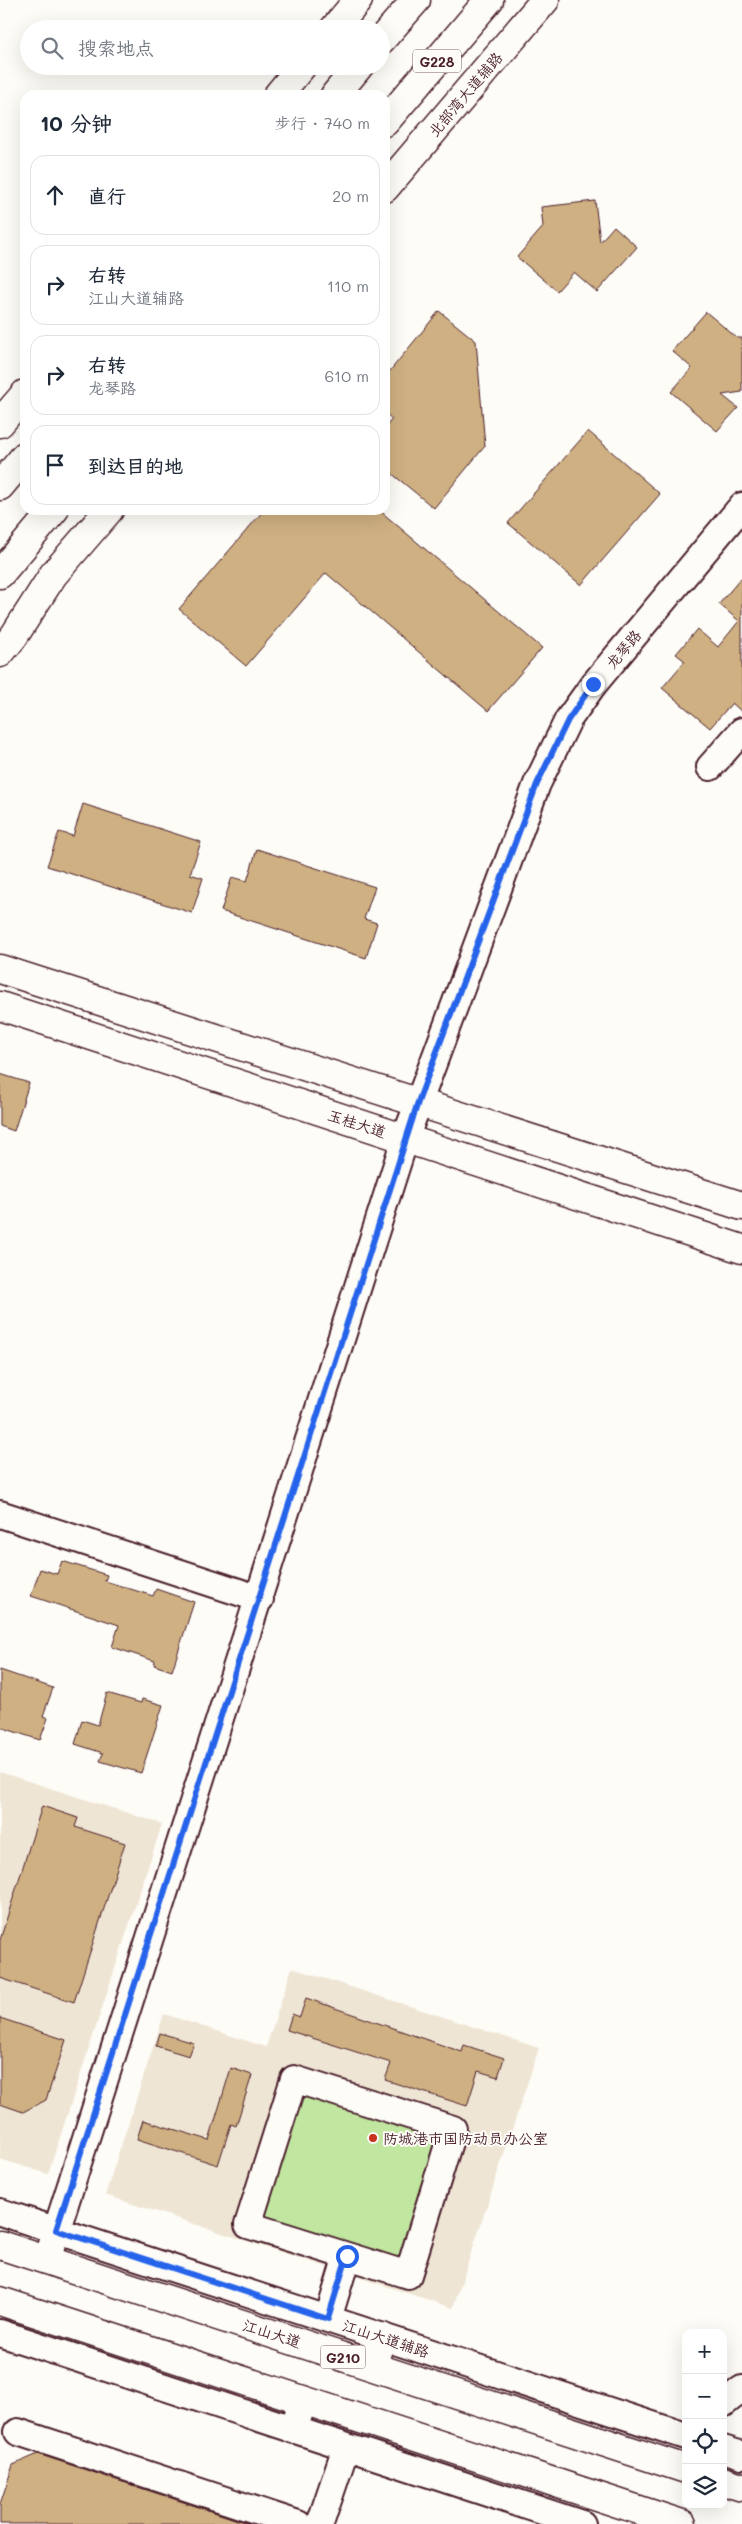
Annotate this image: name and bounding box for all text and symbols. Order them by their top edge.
search box [20,20,390,75]
icon: search [38,34,66,62]
text: 搜索地点 [78,35,154,60]
street label: 北部湾大道辅路 [424,47,506,141]
road number: G228 [413,49,461,72]
text: 10 分钟 [40,109,112,136]
text: 步行 · 740 m [275,112,370,133]
icon: ahead [41,181,69,209]
text: 直行 [88,183,126,208]
text: 20 m [332,185,369,206]
text: 右转 [88,262,126,287]
icon: right [41,271,69,299]
text: 110 m [327,275,369,296]
text: 江山大道辅路 [88,287,184,308]
text: 右转 [88,352,126,377]
icon: right [41,361,69,389]
text: 610 m [324,365,369,386]
text: 龙琴路 [88,377,136,398]
icon: arrive [41,451,69,479]
text: 到达目的地 [88,453,183,478]
street label: 龙琴路 [601,625,645,673]
route end [582,673,605,696]
street label: 玉桂大道 [325,1104,389,1142]
place label: 防城港市国防动员办公室 [383,2128,548,2148]
marker: 防城港市国防动员办公室 [367,2132,379,2144]
route start [336,2245,359,2268]
street label: 江山大道 [240,2314,304,2352]
street label: 江山大道辅路 [340,2315,432,2361]
map controls [682,2329,727,2509]
button: + [682,2329,727,2374]
road number: G210 [320,2346,366,2368]
button: − [682,2374,727,2419]
button: locate [682,2419,727,2464]
button: layers [682,2464,727,2509]

